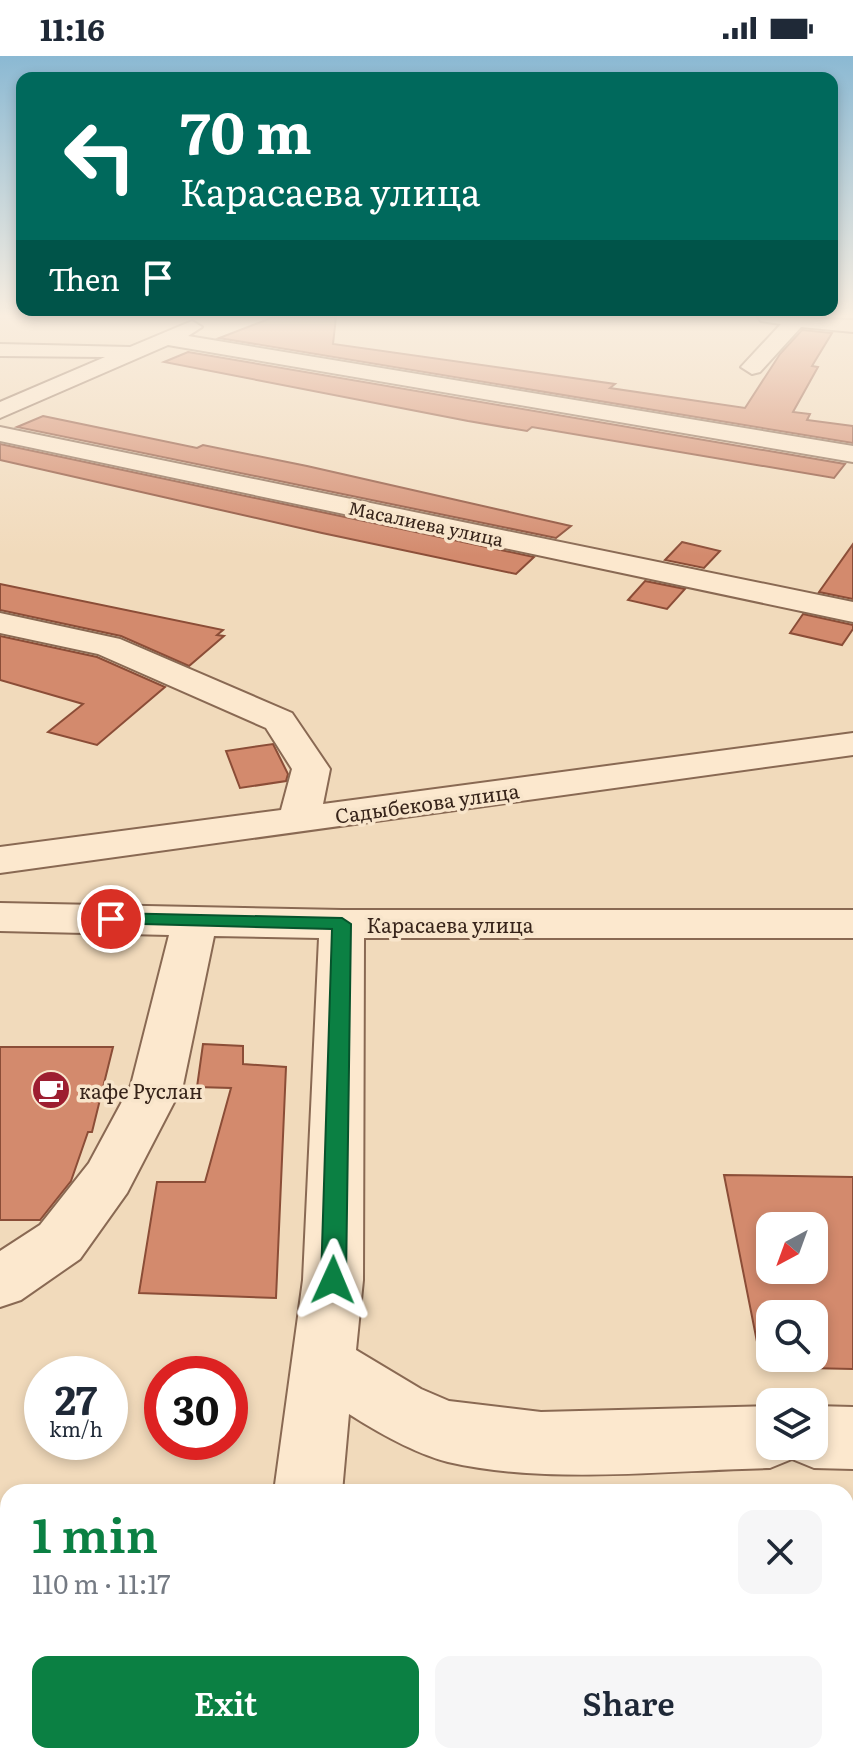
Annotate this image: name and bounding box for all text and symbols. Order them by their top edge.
text: 11:16 [40,6,105,50]
text: 70 m [180,88,312,171]
icon: left [48,104,152,208]
text: Карасаева улица [180,164,480,217]
text: Then [48,256,120,300]
icon: arrive [136,256,180,300]
street label: Масалиева улица [346,493,506,553]
street label: Садыбекова улица [333,774,521,830]
pin [77,885,145,953]
icon: arrive [89,897,133,941]
street label: Карасаева улица [367,909,534,939]
cafe icon: кафе Руслан [30,1069,72,1111]
place label: кафе Руслан [79,1075,203,1105]
north arrow [756,1212,828,1284]
map controls [756,1212,828,1460]
position arrow [291,1238,375,1322]
button: search [756,1300,828,1372]
speed limit sign: 30 [144,1356,248,1460]
text: 27 [55,1368,97,1427]
button: layers [756,1388,828,1460]
text: km/h [49,1413,103,1443]
text: 1 min [32,1497,158,1568]
button: close [738,1510,822,1594]
text: 110 m · 11:17 [32,1563,170,1602]
button: Exit [32,1656,419,1748]
button: Share [435,1656,822,1748]

